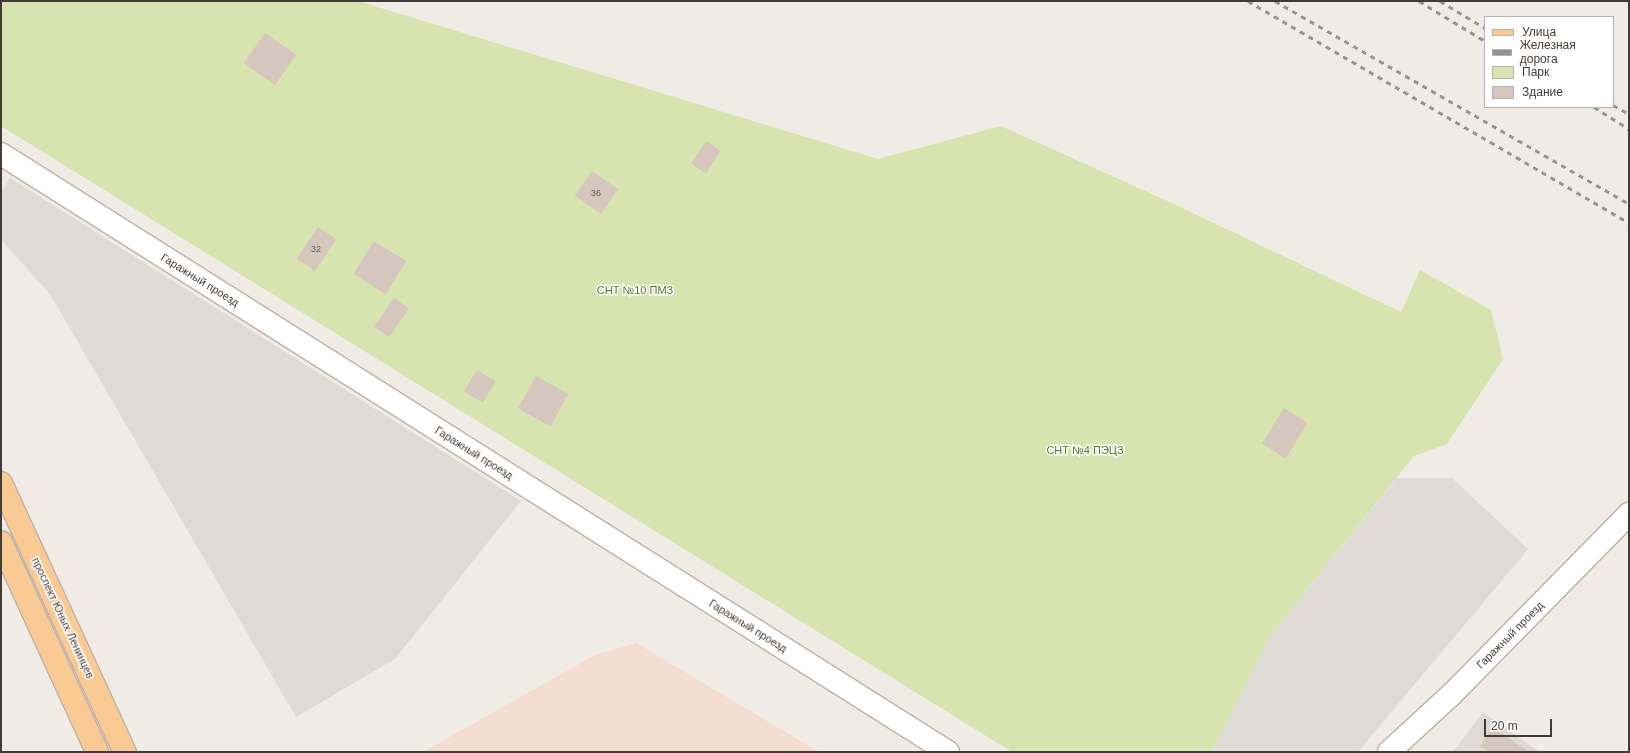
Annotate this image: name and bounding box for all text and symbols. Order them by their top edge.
legend [1484,16,1614,108]
text: Улица [1522,25,1556,39]
text: Железная дорога [1520,38,1576,66]
text: Парк [1522,65,1549,79]
text: Здание [1522,85,1563,99]
house number: 36 [591,188,601,198]
house number: 32 [311,244,321,254]
street label: Гаражный проезд [159,251,241,309]
park label: СНТ №10 ПМЗ [597,283,673,297]
street label: Гаражный проезд [433,424,515,482]
park label: СНТ №4 ПЭЦЗ [1046,443,1124,457]
street label: проспект Юных Ленинцев [29,555,97,681]
street label: Гаражный проезд [707,597,789,655]
street label: Гаражный проезд [1474,599,1546,671]
scale bar [1486,711,1554,737]
text: 20 m [1491,719,1518,733]

